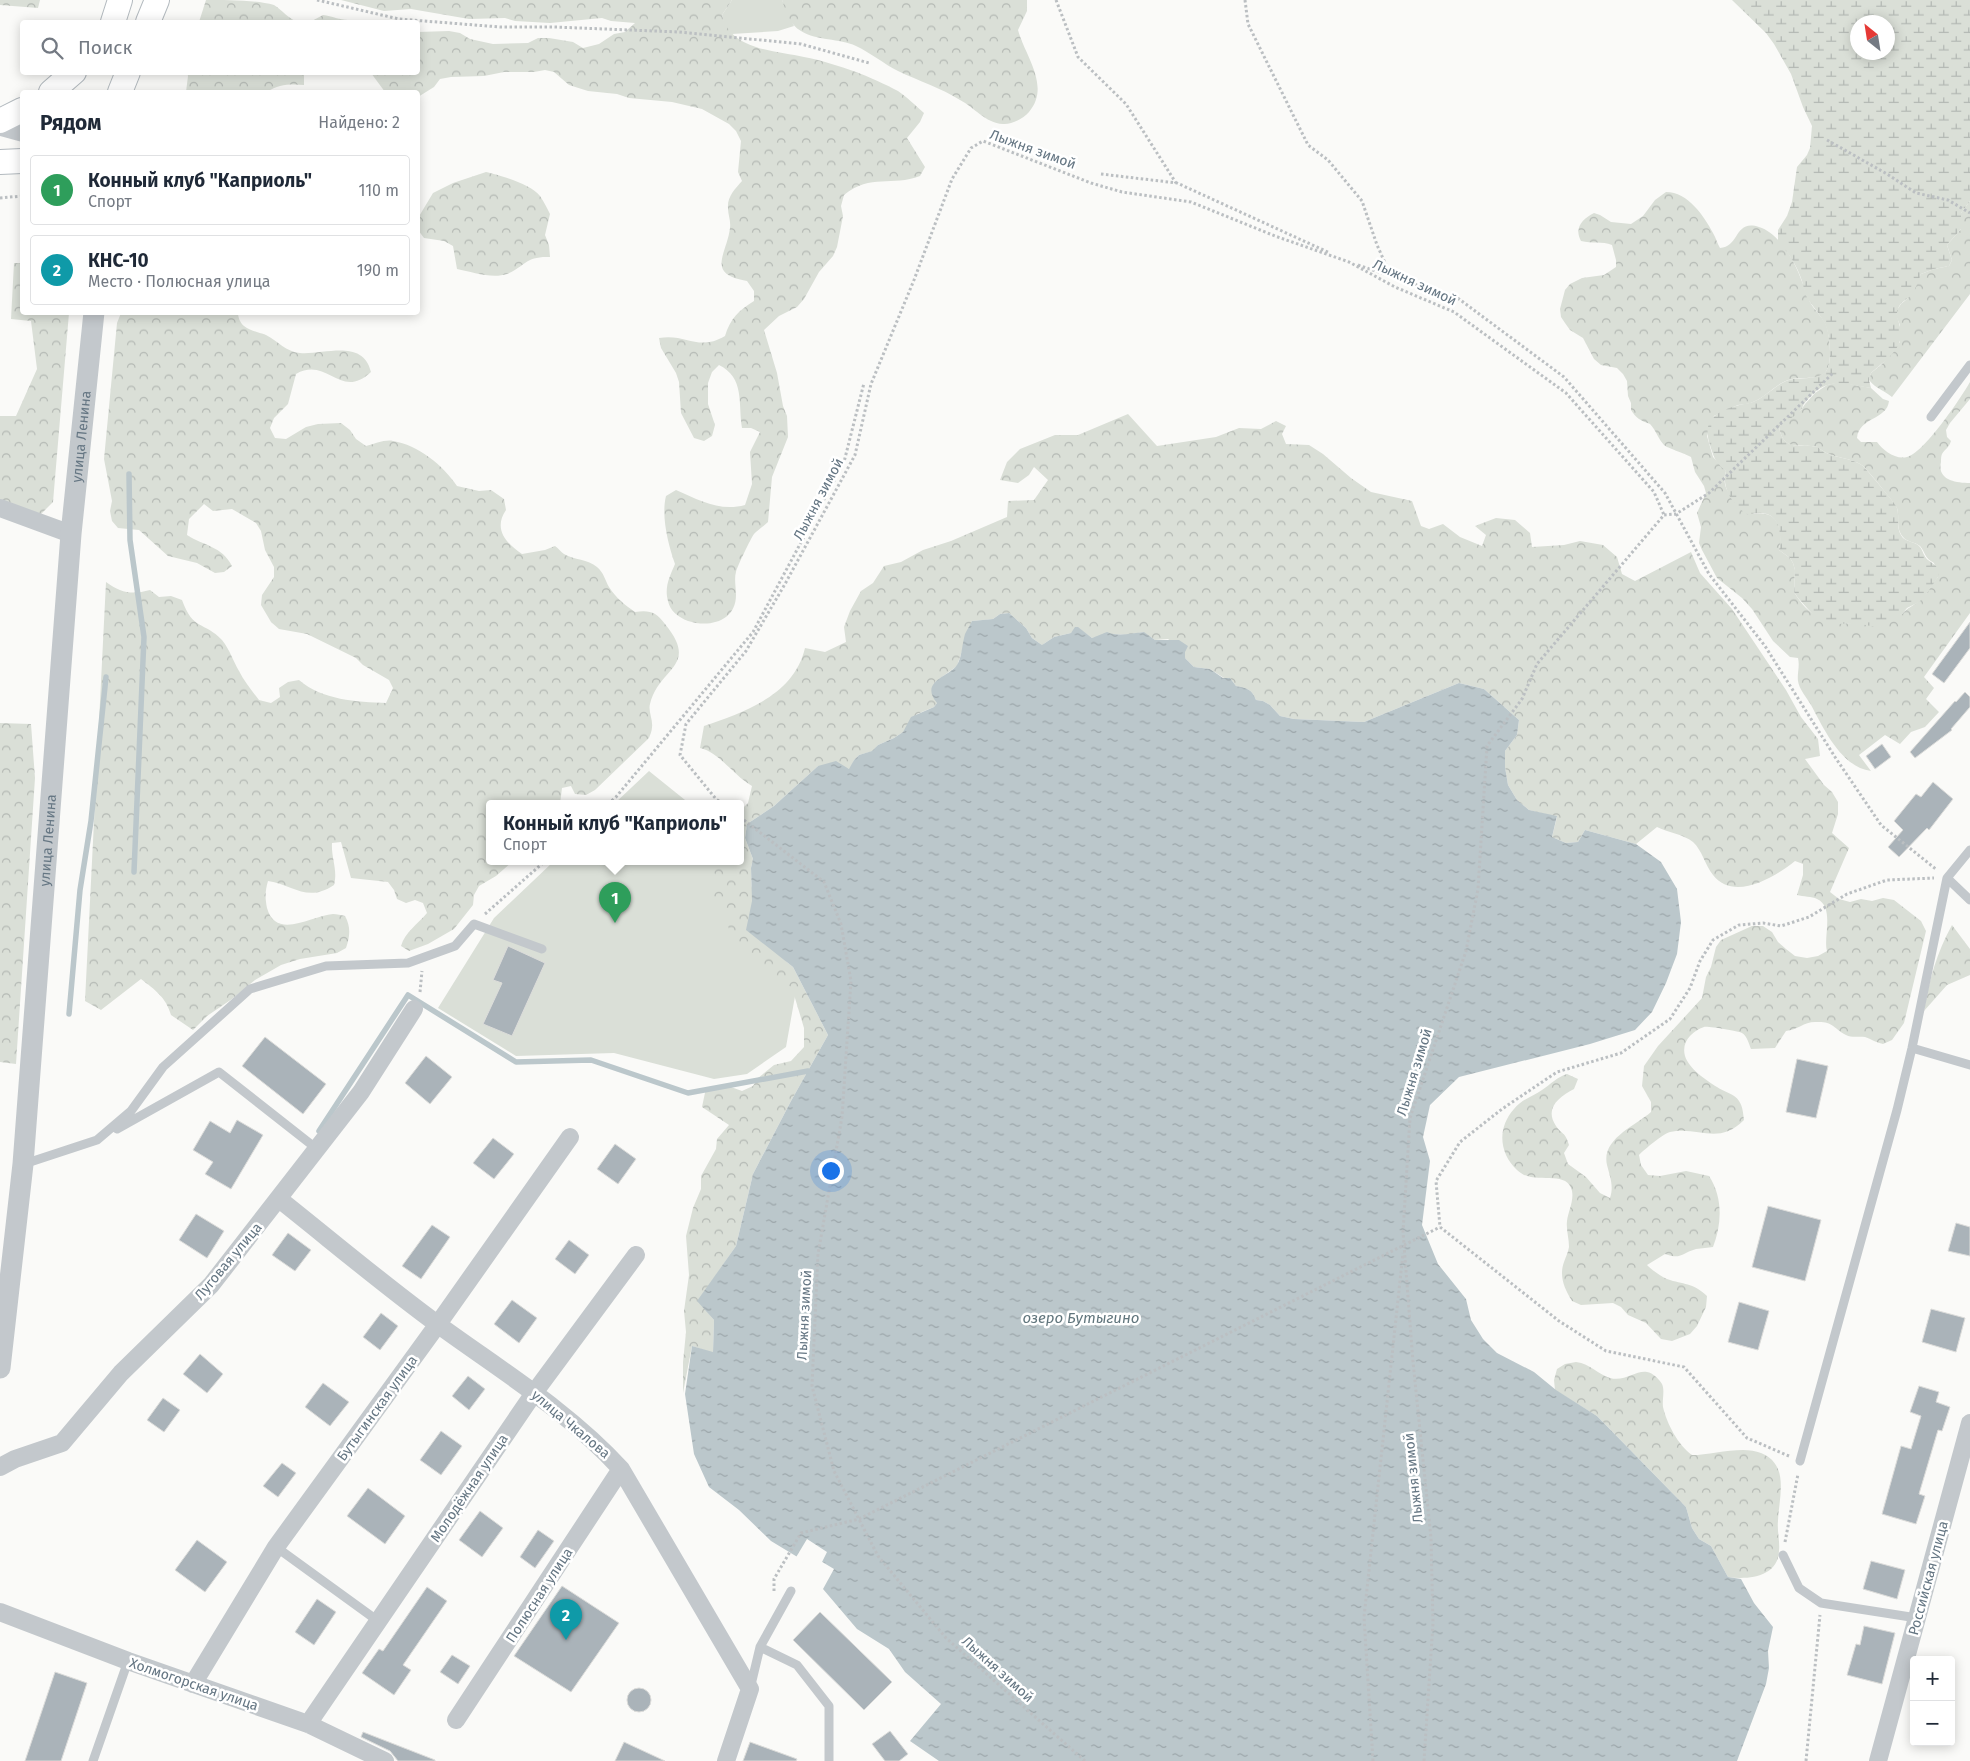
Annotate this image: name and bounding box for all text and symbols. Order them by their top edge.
north arrow [1850,15,1895,60]
search box [20,20,420,75]
icon: search [38,34,66,62]
text: Поиск [78,36,132,59]
text: Рядом [40,110,101,136]
text: Найдено: 2 [318,113,400,132]
street label: Лыжня зимой [987,126,1078,173]
text: Конный клуб "Каприоль" [88,169,312,192]
text: 1 [53,181,61,200]
text: 110 m [358,181,399,200]
text: Спорт [88,192,132,211]
text: КНС-10 [88,249,149,272]
street label: Лыжня зимой [1370,256,1459,309]
text: 2 [53,261,61,280]
text: 190 m [357,261,399,280]
text: Место · Полюсная улица [88,272,271,291]
street label: улица Ленина [68,390,95,483]
street label: Лыжня зимой [790,455,847,543]
street label: улица Ленина [36,794,60,887]
popup [486,800,744,865]
text: Конный клуб "Каприоль" [503,812,727,835]
text: Спорт [503,835,547,854]
pin: 1 [599,882,631,923]
street label: Лыжня зимой [1393,1026,1436,1118]
your location [818,1158,844,1184]
street label: Луговая улица [191,1219,266,1303]
street label: Лыжня зимой [794,1269,815,1361]
water label: озеро Бутыгино [1023,1309,1139,1327]
street label: Бутыгинская улица [333,1352,421,1464]
street label: улица Чкалова [528,1387,614,1462]
street label: Молодёжная улица [427,1431,512,1546]
street label: Лыжня зимой [1400,1432,1427,1524]
street label: Российская улица [1905,1519,1952,1637]
street label: Полюсная улица [502,1545,576,1646]
pin: 2 [550,1599,582,1640]
street label: Лыжня зимой [958,1633,1037,1706]
street label: Холмогорская улица [127,1654,260,1714]
map controls [1910,1656,1955,1746]
button: + [1910,1656,1955,1701]
button: − [1910,1701,1955,1746]

